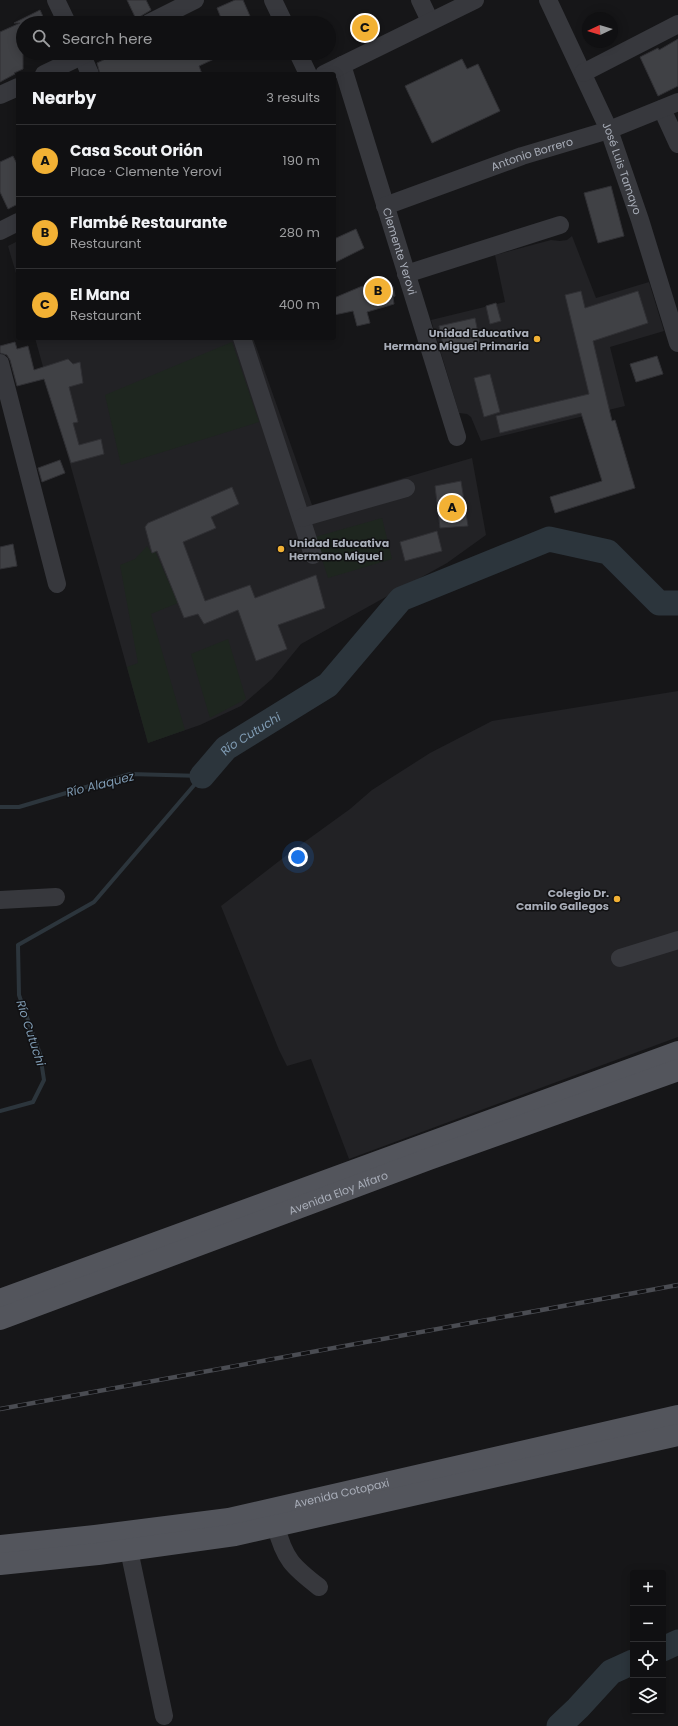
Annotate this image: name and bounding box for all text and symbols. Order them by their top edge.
north arrow [582,12,618,48]
pin: C [352,13,378,43]
search box [16,16,336,60]
icon: search [30,27,52,49]
text: Search here [62,28,152,49]
text: Nearby [32,86,96,110]
text: 3 results [266,88,320,107]
street label: José Luis Tamayo [598,119,646,217]
street label: Antonio Borrero [489,133,575,175]
text: Casa Scout Orión [70,140,203,161]
text: A [40,151,50,170]
text: 190 m [283,151,320,170]
text: Place · Clemente Yerovi [70,162,222,181]
street label: Clemente Yerovi [379,206,421,297]
text: Flambé Restaurante [70,212,227,233]
text: B [41,223,49,242]
text: 280 m [279,223,320,242]
text: Restaurant [70,234,141,253]
pin: B [365,276,391,306]
text: El Mana [70,284,130,305]
text: C [40,295,50,314]
text: 400 m [279,295,320,314]
text: Restaurant [70,306,141,325]
place label: Unidad Educativa Hermano Miguel Primaria [384,325,529,354]
marker: Unidad Educativa Hermano Miguel Primaria [532,334,542,344]
pin: A [439,493,465,523]
place label: Unidad Educativa Hermano Miguel [289,535,389,564]
marker: Unidad Educativa Hermano Miguel [276,544,286,554]
water label: Río Cutuchi [216,707,284,758]
water label: Río Alaquez [64,767,136,801]
your location [288,847,308,867]
place label: Colegio Dr. Camilo Gallegos [516,885,609,914]
marker: Colegio Dr. Camilo Gallegos [612,894,622,904]
water label: Río Cutuchi [12,998,50,1069]
street label: Avenida Eloy Alfaro [286,1167,390,1219]
street label: Avenida Cotopaxi [292,1474,391,1512]
map controls [630,1570,666,1714]
button: + [630,1570,666,1606]
button: − [630,1606,666,1642]
button: locate [630,1642,666,1678]
button: layers [630,1678,666,1714]

